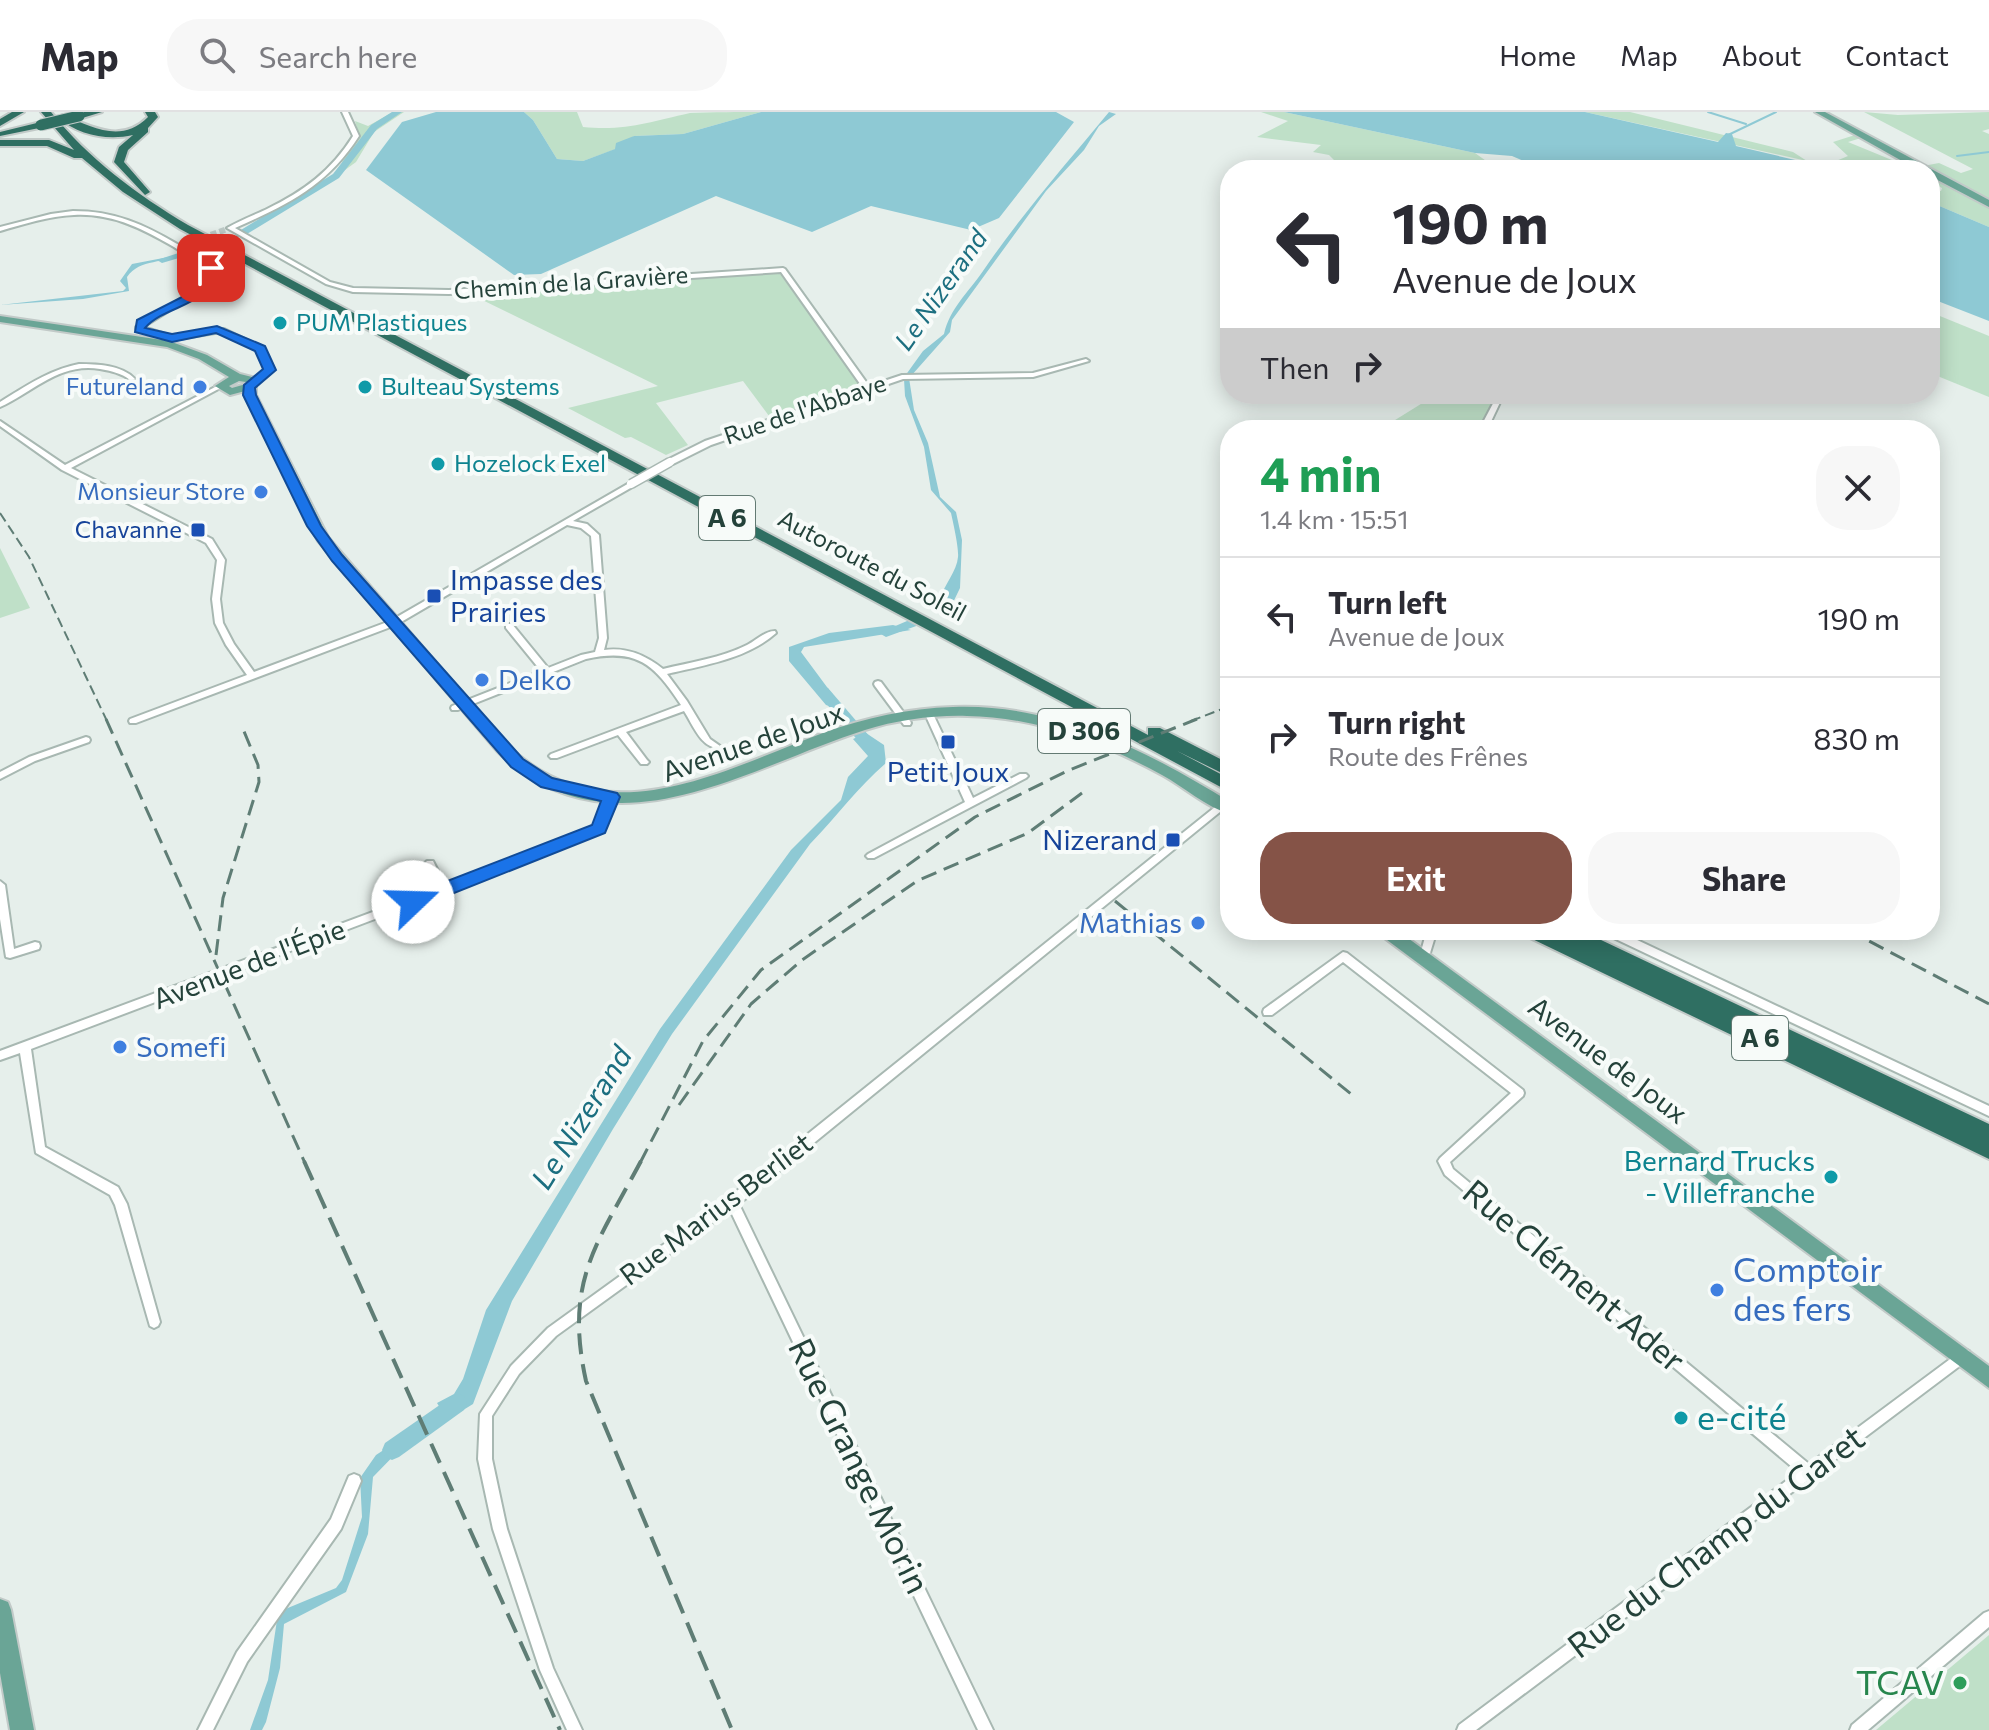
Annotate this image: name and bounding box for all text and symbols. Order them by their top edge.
search box [167,19,727,91]
text: Map [40,32,119,79]
icon: search [195,33,239,77]
text: Search here [259,37,417,74]
text: Home [1499,38,1576,72]
text: Map [1620,38,1678,72]
text: About [1722,38,1802,72]
text: Contact [1846,38,1949,72]
text: 190 m [1392,187,1549,256]
icon: left [1260,192,1364,296]
water label: Le Nizerand [887,222,993,355]
pin [177,234,245,302]
icon: arrive [189,246,233,290]
text: Avenue de Joux [1392,256,1637,300]
street label: Chemin de la Gravière [453,259,689,304]
place label: PUM Plastiques [296,307,467,336]
marker: PUM Plastiques [271,314,289,332]
icon: right [1345,344,1389,388]
text: Then [1260,348,1329,385]
street label: Rue de l'Abbaye [720,367,889,450]
place label: Futureland [66,371,184,400]
place label: Bulteau Systems [381,371,560,400]
marker: Futureland [191,378,209,396]
marker: Bulteau Systems [356,378,374,396]
text: 4 min [1260,443,1382,502]
button: close [1816,446,1900,530]
place label: Hozelock Exel [454,448,606,477]
marker: Hozelock Exel [429,455,447,473]
place label: Monsieur Store [77,476,245,505]
marker: Monsieur Store [252,483,270,501]
road number: A 6 [699,496,755,540]
street label: Autoroute du Soleil [774,503,972,627]
text: 1.4 km · 15:51 [1260,503,1409,534]
place label: Chavanne [75,514,182,543]
marker: Chavanne [189,521,207,539]
place label: Impasse des Prairies [450,562,603,628]
text: Turn left [1328,583,1447,620]
marker: Impasse des Prairies [425,587,443,605]
icon: left [1260,595,1304,639]
text: 190 m [1817,599,1900,636]
text: Avenue de Joux [1328,620,1505,651]
place label: Delko [498,662,572,696]
marker: Delko [473,671,491,689]
street label: Avenue de Joux [657,694,848,788]
text: Turn right [1328,703,1465,740]
road number: D 306 [1038,709,1130,753]
icon: right [1260,715,1304,759]
text: 830 m [1813,719,1900,756]
marker: Petit Joux [939,733,957,751]
text: Route des Frênes [1328,740,1528,771]
place label: Petit Joux [887,754,1009,788]
place label: Nizerand [1042,822,1157,856]
marker: Nizerand [1164,831,1182,849]
button: Exit [1260,832,1572,924]
button: Share [1588,832,1900,924]
position arrow [371,860,455,944]
place label: Mathias [1079,905,1182,939]
street label: Avenue de l'Épie [148,911,349,1015]
marker: Mathias [1189,914,1207,932]
street label: Avenue de Joux [1522,988,1695,1130]
road number: A 6 [1732,1016,1788,1060]
place label: Somefi [136,1029,226,1063]
water label: Le Nizerand [521,1037,639,1195]
marker: Somefi [111,1038,129,1056]
street label: Rue Marius Berliet [613,1125,818,1292]
place label: Bernard Trucks - Villefranche [1624,1143,1815,1209]
marker: Bernard Trucks - Villefranche [1822,1168,1840,1186]
street label: Rue Clément Ader [1456,1169,1695,1380]
place label: Comptoir des fers [1733,1247,1882,1328]
marker: Comptoir des fers [1708,1281,1726,1299]
street label: Rue Grange Morin [781,1331,941,1600]
place label: e-cité [1697,1395,1786,1437]
marker: e-cité [1672,1409,1690,1427]
street label: Rue du Champ du Garet [1558,1415,1871,1666]
place label: TCAV [1856,1660,1944,1702]
marker: TCAV [1951,1674,1969,1692]

